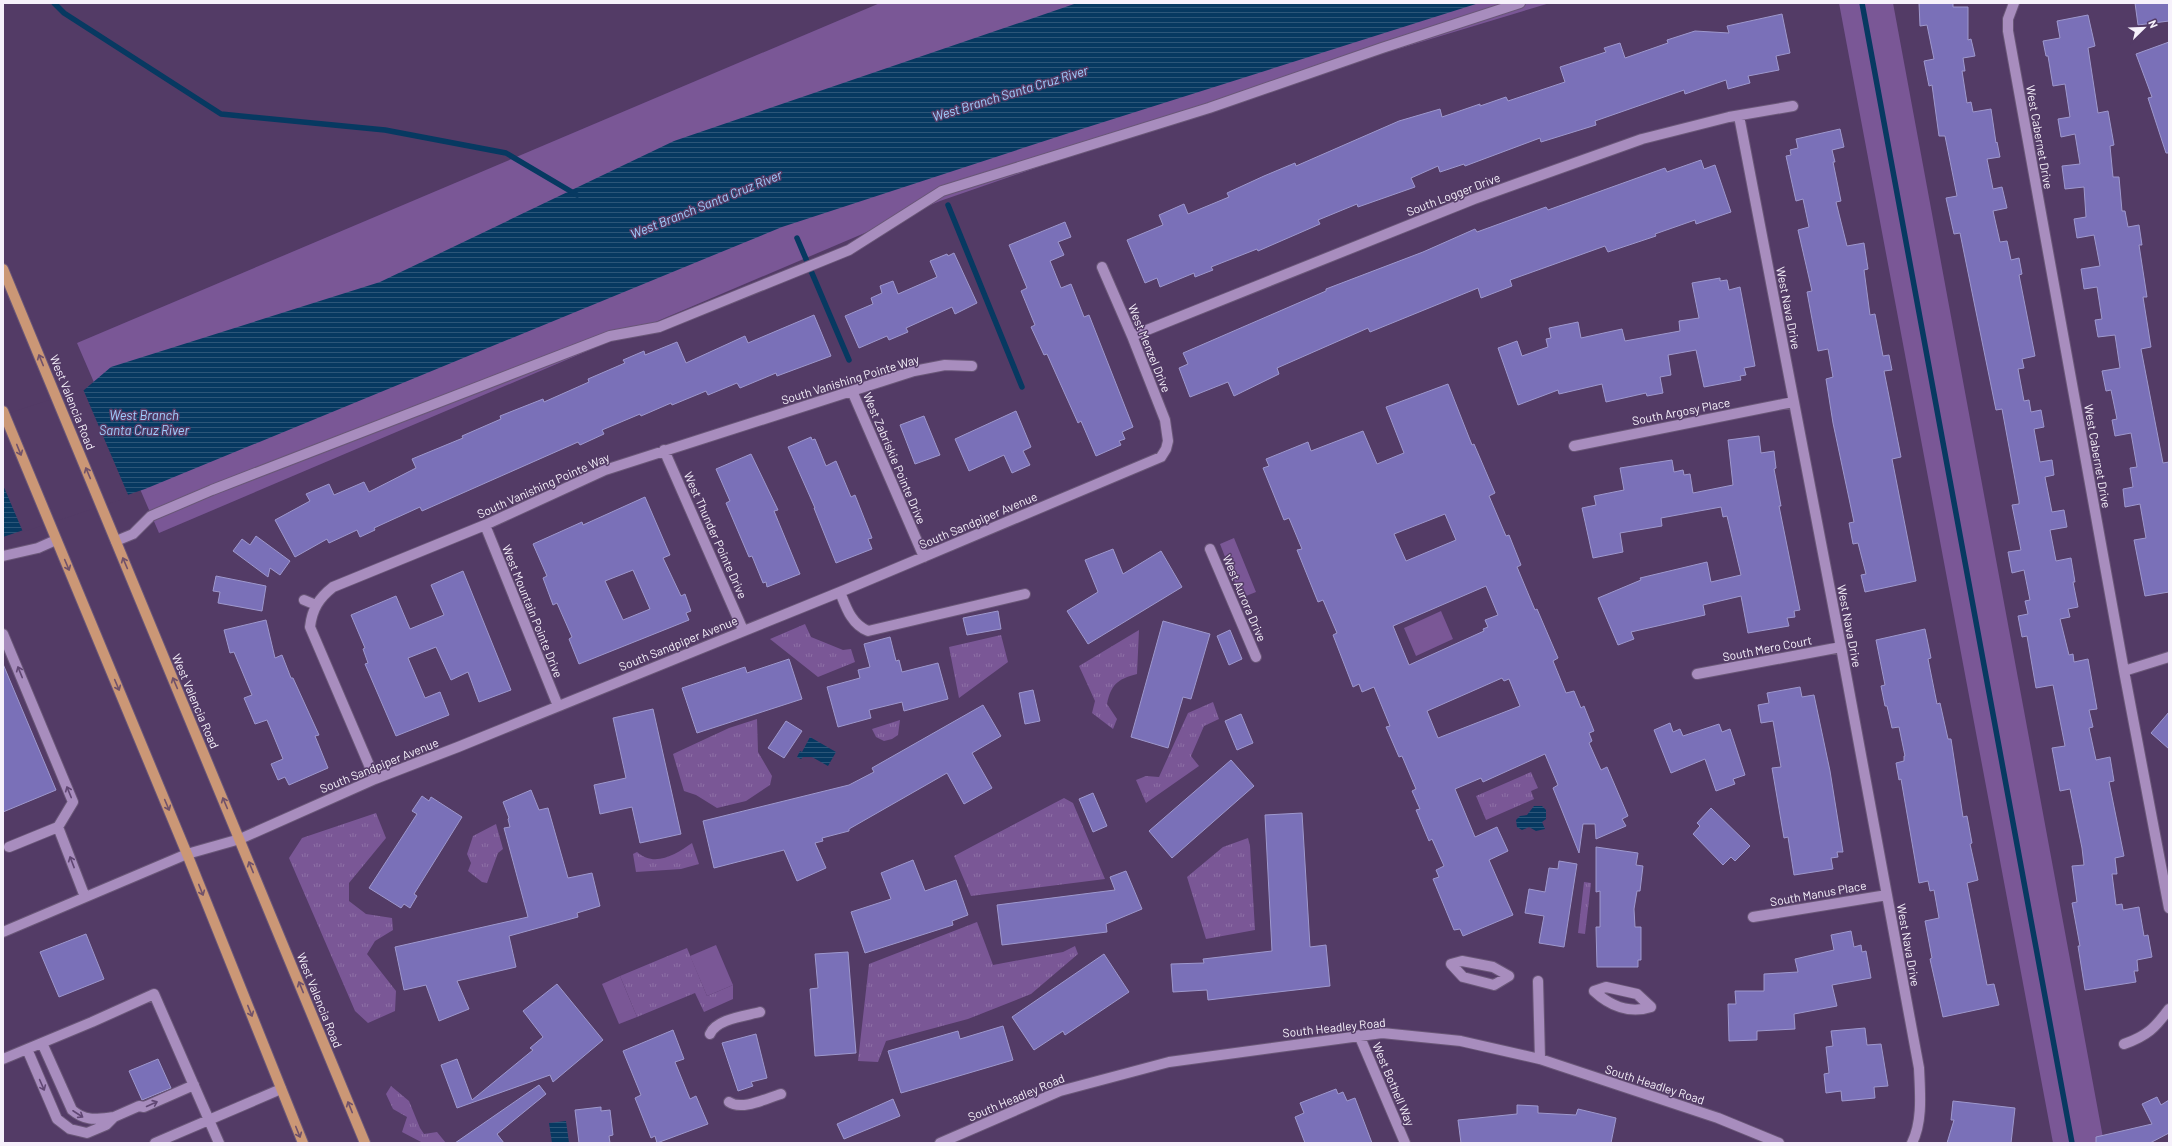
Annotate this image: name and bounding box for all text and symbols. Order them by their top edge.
north arrow [2124,8,2164,48]
text: N [2146,18,2161,30]
water label: West Branch Santa Cruz River [930,62,1090,124]
street label: West Cabernet Drive [2024,84,2056,190]
water label: West Branch Santa Cruz River [628,166,785,242]
street label: South Logger Drive [1404,170,1502,218]
street label: West Nava Drive [1774,266,1804,350]
street label: West Menzel Drive [1126,302,1174,394]
street label: South Vanishing Pointe Way [779,351,921,407]
street label: West Valencia Road [48,352,98,452]
one-way arrow [37,354,45,366]
street label: West Zabriskie Pointe Drive [861,390,929,526]
street label: South Argosy Place [1631,395,1731,427]
street label: West Cabernet Drive [2082,403,2114,509]
water label: West Branch Santa Cruz River [99,407,189,438]
one-way arrow [16,444,24,456]
street label: South Vanishing Pointe Way [475,449,612,521]
one-way arrow [84,468,91,480]
street label: West Thunder Pointe Drive [682,469,750,601]
street label: South Sandpiper Avenue [917,489,1039,551]
street label: West Mountain Pointe Drive [500,543,566,679]
street label: West Aurora Drive [1220,552,1270,644]
one-way arrow [121,557,128,569]
one-way arrow [64,559,71,571]
street label: West Nava Drive [1835,584,1865,668]
street label: South Sandpiper Avenue [617,613,739,673]
street label: South Mero Court [1721,632,1813,664]
street label: West Valencia Road [170,652,222,750]
one-way arrow [16,667,23,679]
one-way arrow [171,677,178,689]
one-way arrow [113,679,121,691]
street label: South Sandpiper Avenue [318,735,440,795]
one-way arrow [65,787,72,799]
one-way arrow [220,797,228,809]
one-way arrow [163,799,171,811]
one-way arrow [67,856,75,868]
one-way arrow [247,861,254,873]
street label: South Manus Place [1769,878,1867,908]
one-way arrow [198,884,206,896]
street label: West Nava Drive [1895,903,1923,987]
street label: West Valencia Road [295,950,345,1050]
one-way arrow [296,981,304,993]
one-way arrow [246,1005,254,1017]
street label: South Headley Road [1282,1015,1386,1039]
street label: West Bothell Way [1370,1040,1418,1128]
street label: South Headley Road [1604,1061,1706,1107]
street label: South Headley Road [966,1070,1066,1124]
one-way arrow [39,1079,46,1091]
one-way arrow [146,1099,158,1107]
one-way arrow [346,1101,353,1113]
one-way arrow [73,1110,84,1118]
one-way arrow [295,1125,303,1137]

